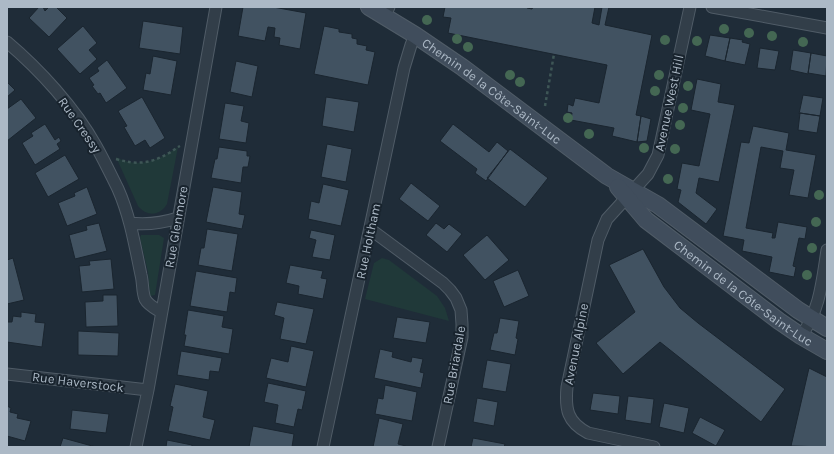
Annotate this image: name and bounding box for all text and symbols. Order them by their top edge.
street label: Chemin de la Côte-Saint-Luc [420,35,565,147]
street label: Avenue West Hill [651,53,687,153]
street label: Rue Cressy [55,94,105,156]
street label: Rue Glenmore [161,185,191,269]
street label: Rue Holtham [353,202,383,280]
street label: Chemin de la Côte-Saint-Luc [671,237,816,349]
street label: Avenue Alpine [561,302,591,386]
street label: Rue Briardale [440,324,468,405]
street label: Rue Haverstock [31,369,125,395]

